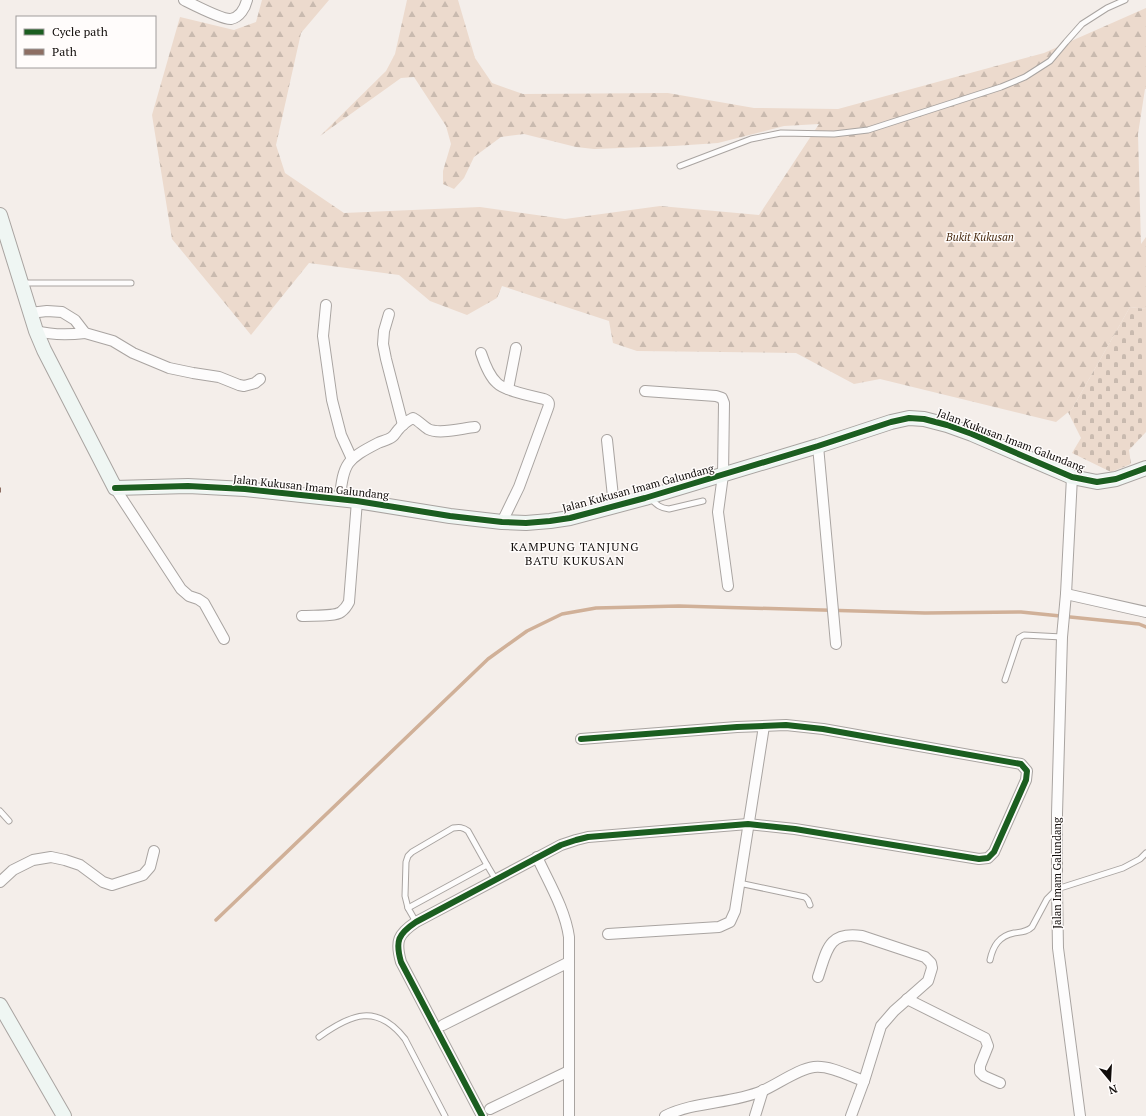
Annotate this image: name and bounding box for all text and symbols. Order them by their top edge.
legend [16,16,156,68]
text: Cycle path [52,24,108,39]
text: Path [52,44,77,59]
park label: Bukit Kukusan [945,230,1014,244]
street label: Jalan Kukusan Imam Galundang [935,405,1087,475]
street label: Jalan Kukusan Imam Galundang [561,461,716,515]
street label: Jalan Kukusan Imam Galundang [232,472,390,502]
district label: KAMPUNG TANJUNG BATU KUKUSAN [511,539,639,568]
street label: Jalan Imam Galundang [1050,817,1064,929]
north arrow [1090,1060,1130,1100]
text: N [1106,1082,1119,1098]

